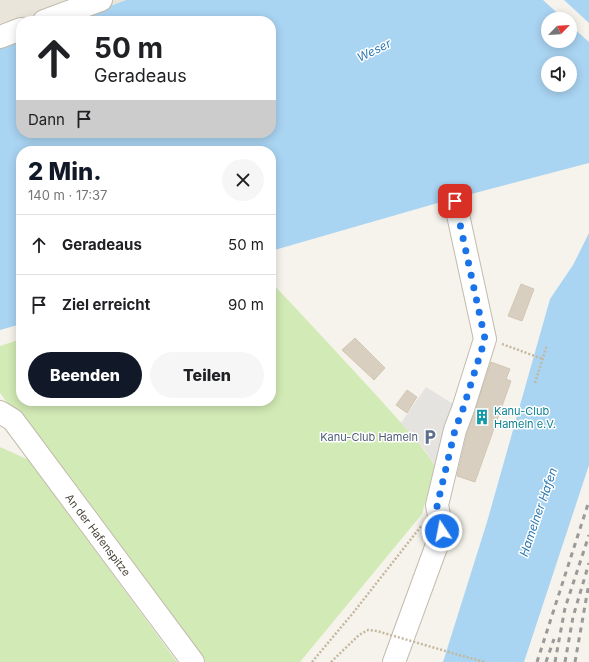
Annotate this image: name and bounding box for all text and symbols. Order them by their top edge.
north arrow [541,12,577,48]
map controls [541,12,577,92]
text: 50 m [94,31,163,65]
icon: ahead [28,32,80,84]
water label: Weser [355,35,394,65]
button: sound [541,56,577,92]
text: Geradeaus [94,65,187,86]
icon: arrive [73,108,95,130]
text: Dann [28,110,65,129]
text: 2 Min. [28,157,102,186]
button: close [222,159,264,201]
pin [438,184,472,218]
text: 140 m · 17:37 [28,187,107,203]
icon: arrive [444,190,466,212]
icon: ahead [28,234,50,256]
text: Geradeaus [62,235,142,254]
text: 50 m [228,235,264,254]
icon: arrive [28,294,50,316]
text: Ziel erreicht [62,295,150,314]
text: 90 m [228,295,264,314]
button: Beenden [28,352,142,398]
button: Teilen [150,352,264,398]
place label: Kanu-Club Hameln e.V. [494,404,556,431]
building icon: Kanu-Club Hameln e.V. [473,408,491,426]
parking icon: Kanu-Club Hameln [421,428,439,446]
place label: Kanu-Club Hameln [320,430,418,444]
water label: Hamelner Hafen [516,466,560,558]
street label: An der Hafenspitze [62,491,134,579]
position arrow [421,510,463,552]

